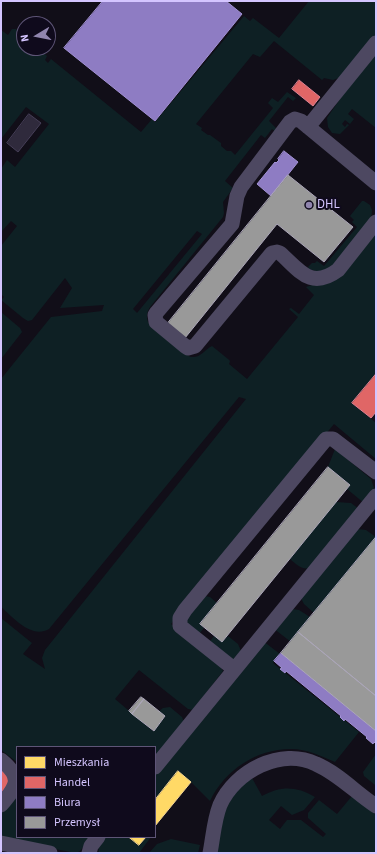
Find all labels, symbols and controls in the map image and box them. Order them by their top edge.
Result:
north arrow [16,16,56,56]
text: N [17,33,33,43]
place label: DHL [317,197,340,213]
marker: DHL [304,200,314,210]
legend [16,746,156,838]
text: Mieszkania [54,754,109,771]
text: Handel [54,774,90,791]
text: Biura [54,794,80,811]
text: Przemysł [54,814,100,831]

